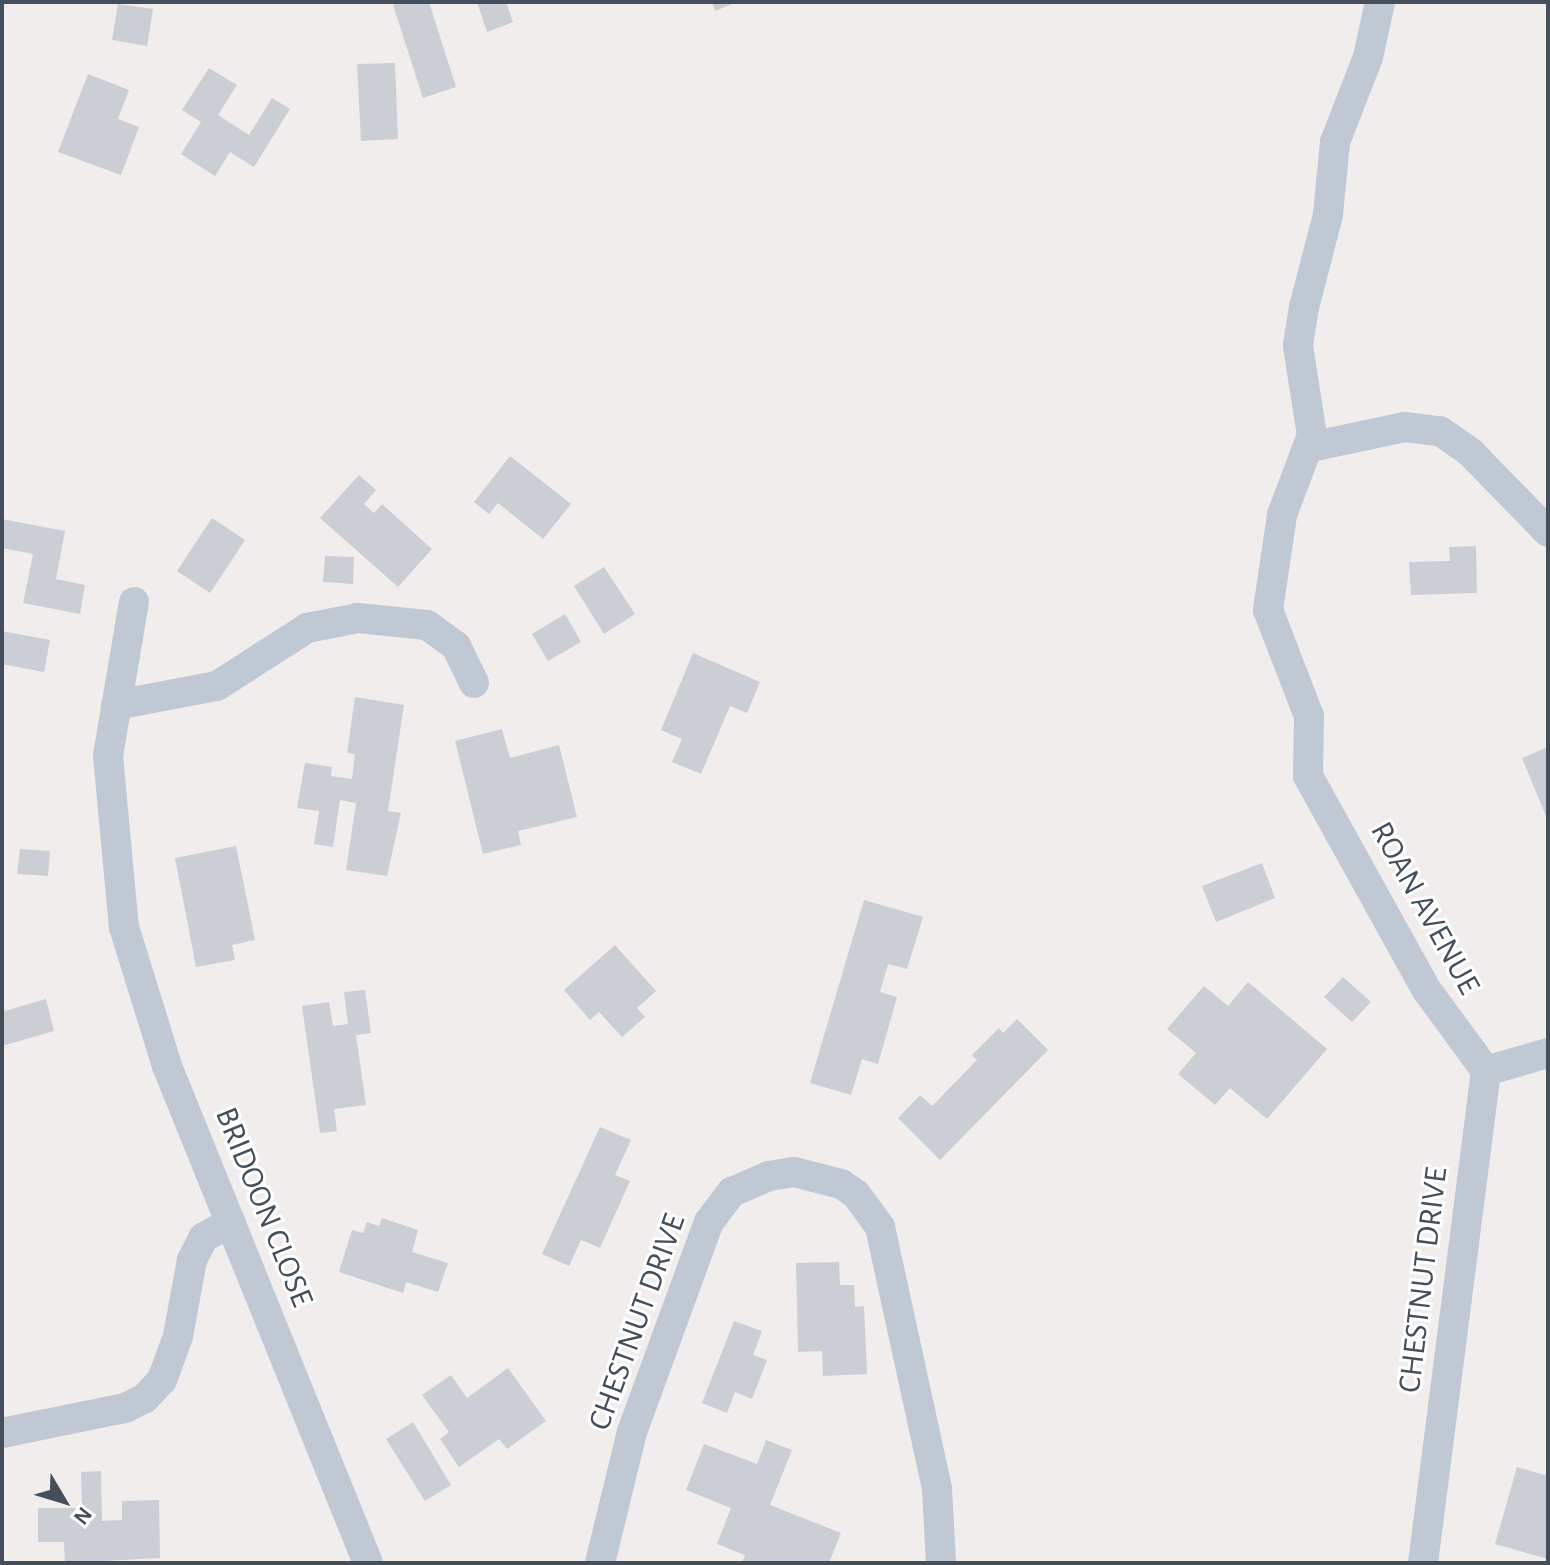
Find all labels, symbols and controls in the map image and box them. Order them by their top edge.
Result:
street label: ROAN AVENUE [1362,815,1488,1001]
street label: BRIDOON CLOSE [207,1102,321,1312]
street label: CHESTNUT DRIVE [1390,1165,1456,1395]
street label: CHESTNUT DRIVE [580,1209,694,1435]
north arrow [24,1461,104,1541]
text: N [70,1503,96,1529]

